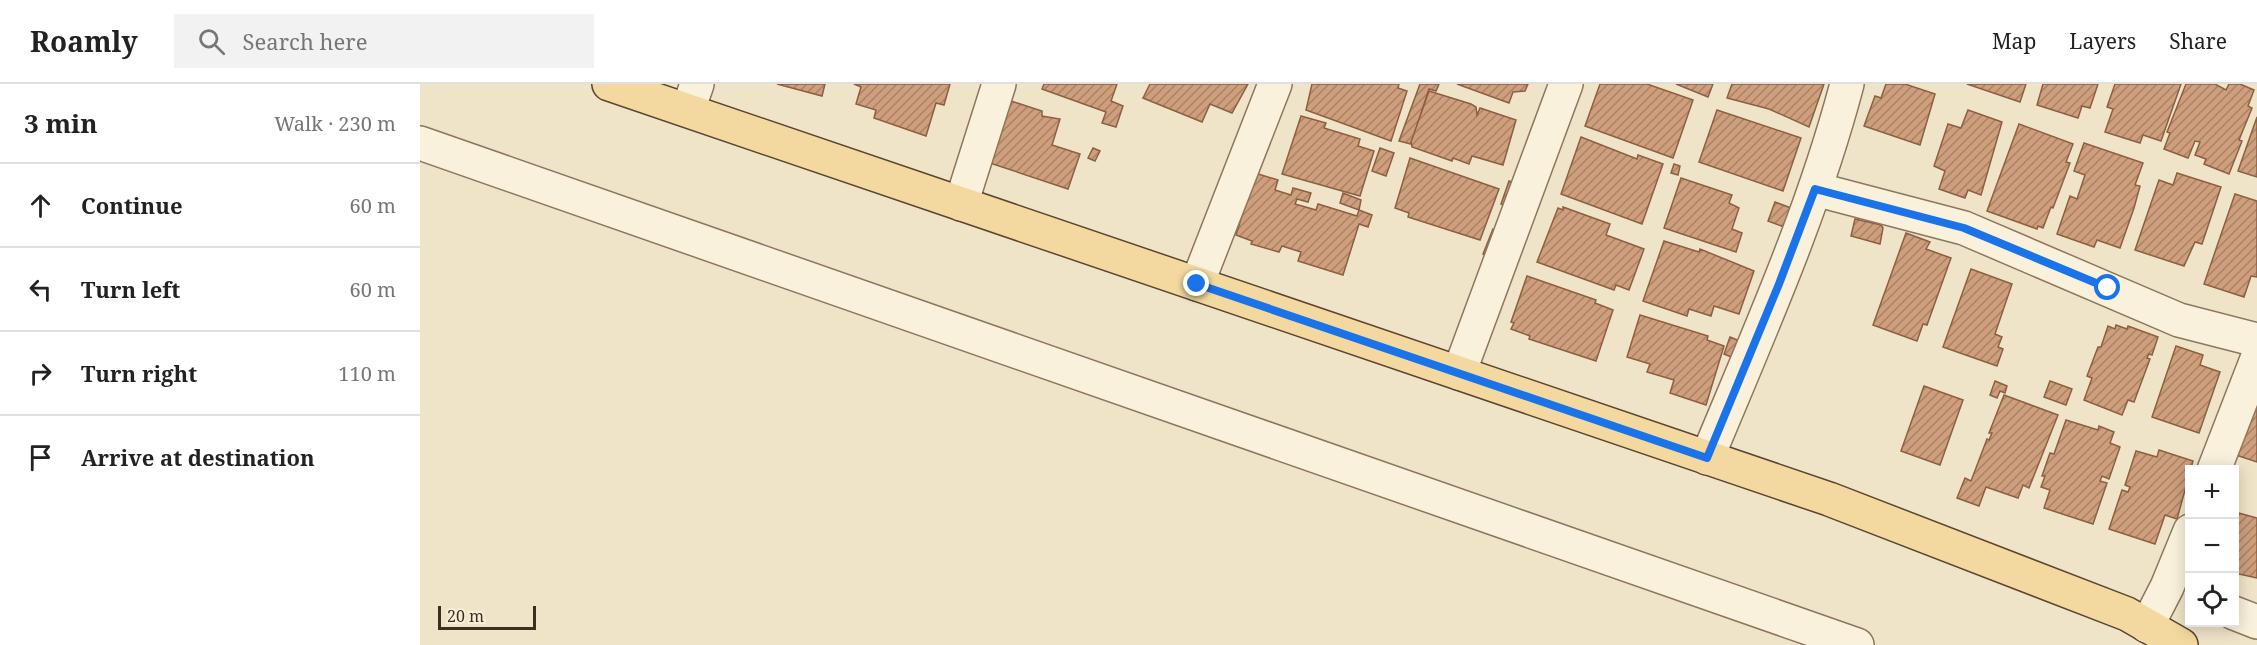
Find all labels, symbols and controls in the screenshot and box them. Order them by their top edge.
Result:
search box [174,14,594,68]
text: Roamly [30,22,138,60]
icon: search [195,25,228,58]
text: Search here [243,26,367,56]
text: Map [1992,27,2036,55]
text: Layers [2069,27,2136,55]
text: Share [2169,27,2227,55]
text: 3 min [24,105,98,141]
text: Walk · 230 m [274,110,396,137]
icon: ahead [24,189,57,222]
text: Continue [81,190,183,220]
text: 60 m [350,192,396,219]
route end [1183,270,1209,296]
icon: left [24,273,57,306]
text: Turn left [81,274,180,304]
route start [2094,274,2120,300]
text: 60 m [350,276,396,303]
icon: right [24,357,57,390]
text: Turn right [81,358,197,388]
text: 110 m [338,360,396,387]
icon: arrive [24,441,57,474]
text: Arrive at destination [81,442,315,472]
map controls [2185,465,2239,627]
button: + [2185,465,2239,519]
button: − [2185,519,2239,573]
button: locate [2185,573,2239,627]
scale bar [438,603,536,630]
text: 20 m [447,605,484,627]

